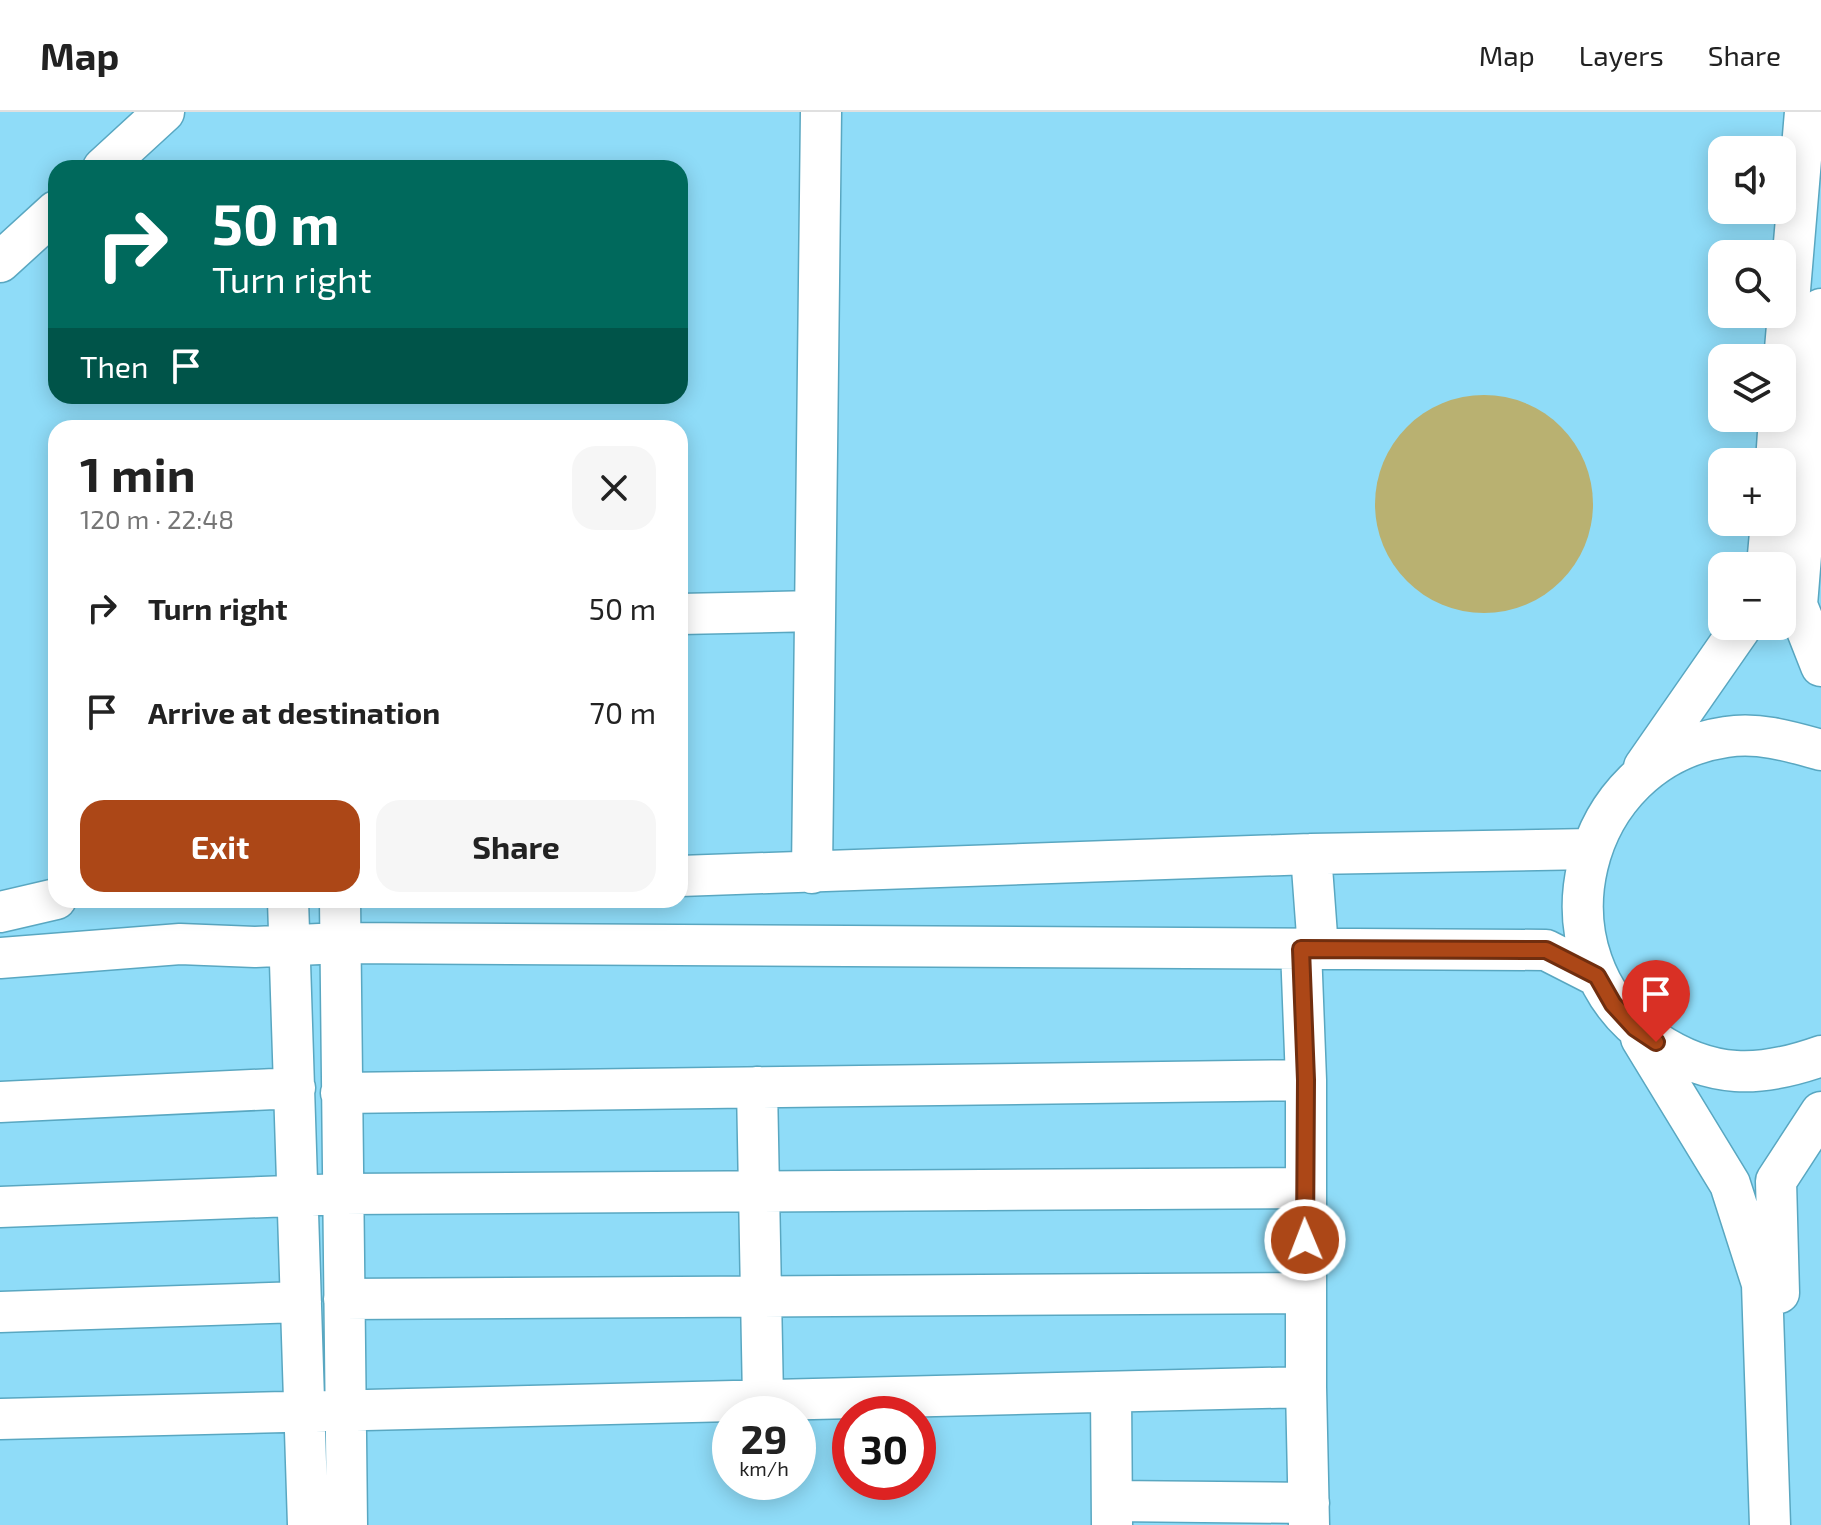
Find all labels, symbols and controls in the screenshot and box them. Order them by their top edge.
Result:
text: Map [40,32,119,78]
text: Map [1479,38,1535,72]
text: Layers [1579,38,1664,72]
text: Share [1708,38,1781,72]
map controls [1708,136,1796,640]
button: sound [1708,136,1796,224]
text: 50 m [212,189,340,256]
icon: right [80,192,184,296]
button: search [1708,240,1796,328]
text: Turn right [212,257,372,300]
icon: arrive [164,344,208,388]
button: layers [1708,344,1796,432]
text: Then [80,348,148,384]
text: 1 min [80,444,196,502]
button: close [572,446,656,530]
button: + [1708,448,1796,536]
text: 120 m · 22:48 [80,503,234,534]
button: − [1708,552,1796,640]
icon: right [80,586,124,630]
text: Turn right [148,590,288,626]
text: 50 m [589,590,656,626]
icon: arrive [80,690,124,734]
text: Arrive at destination [148,694,440,730]
text: 70 m [590,694,656,730]
button: Exit [80,800,360,892]
button: Share [376,800,656,892]
pin [1622,960,1690,1042]
icon: arrive [1634,972,1678,1016]
position arrow [1263,1198,1347,1282]
speed limit sign: 30 [832,1396,936,1500]
text: 29 [741,1414,787,1462]
text: km/h [739,1456,789,1480]

